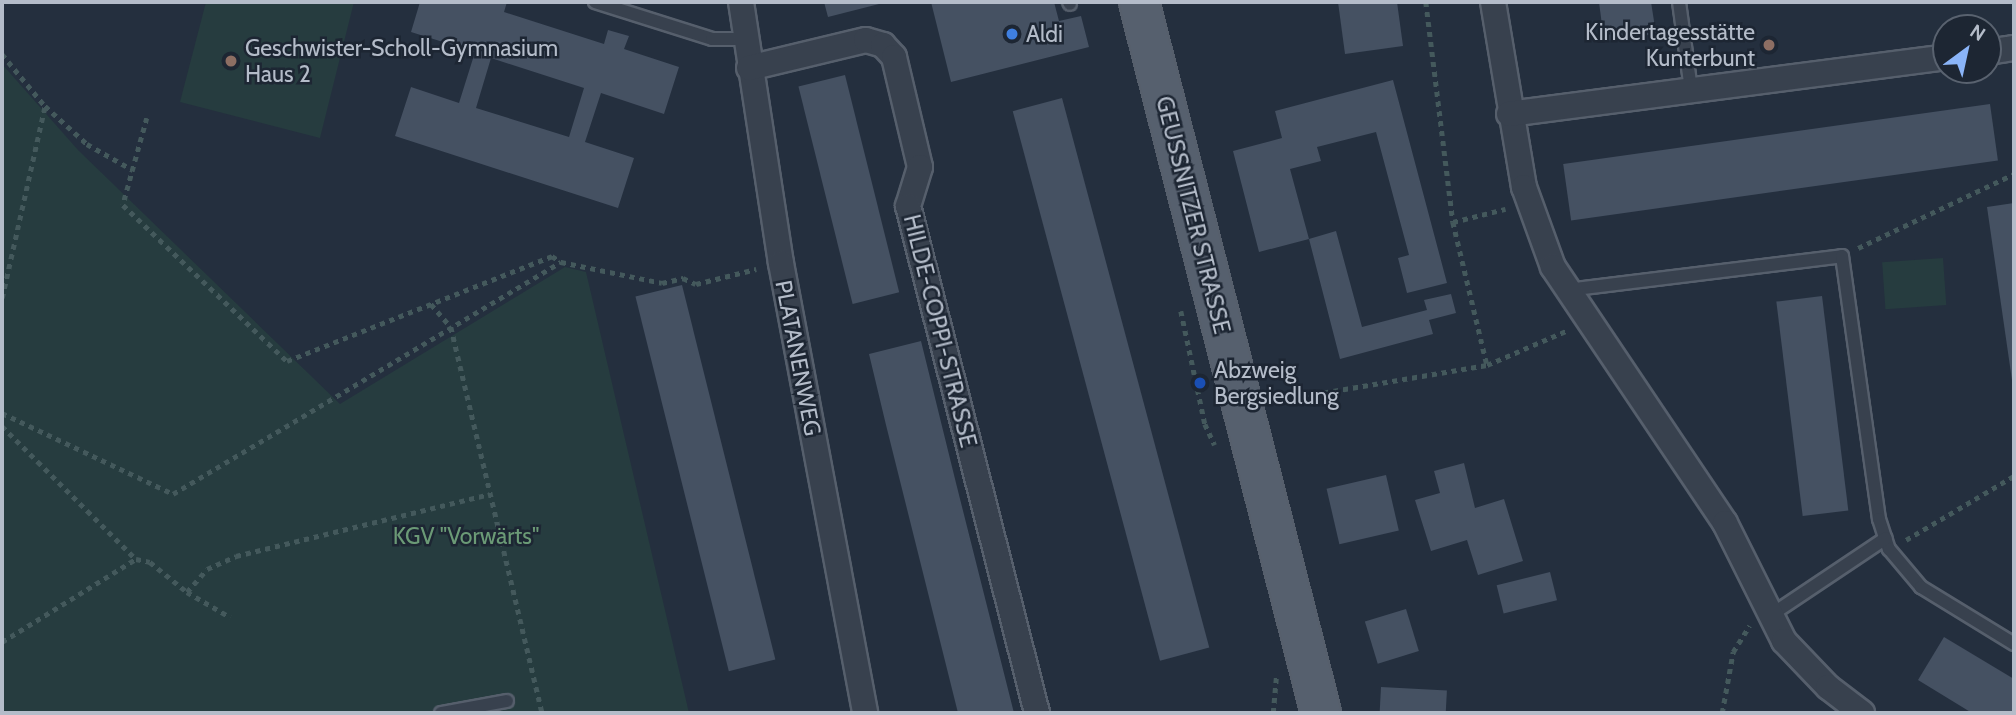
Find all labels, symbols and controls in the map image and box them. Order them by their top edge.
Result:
north arrow [1932,14,2002,84]
place label: Kindertagesstätte Kunterbunt [1585,18,1755,72]
text: N [1966,19,1990,46]
place label: Aldi [1026,20,1063,48]
marker: Aldi [1004,26,1020,42]
place label: Geschwister-Scholl-Gymnasium Haus 2 [245,34,558,88]
marker: Kindertagesstätte Kunterbunt [1761,37,1777,53]
marker: Geschwister-Scholl-Gymnasium Haus 2 [223,53,239,69]
street label: GEUSSNITZER STRASSE [1150,93,1236,337]
street label: HILDE-COPPI-STRASSE [898,212,982,450]
street label: PLATANENWEG [769,278,827,438]
place label: Abzweig Bergsiedlung [1214,356,1339,410]
marker: Abzweig Bergsiedlung [1192,375,1208,391]
park label: KGV "Vorwärts" [393,522,539,550]

